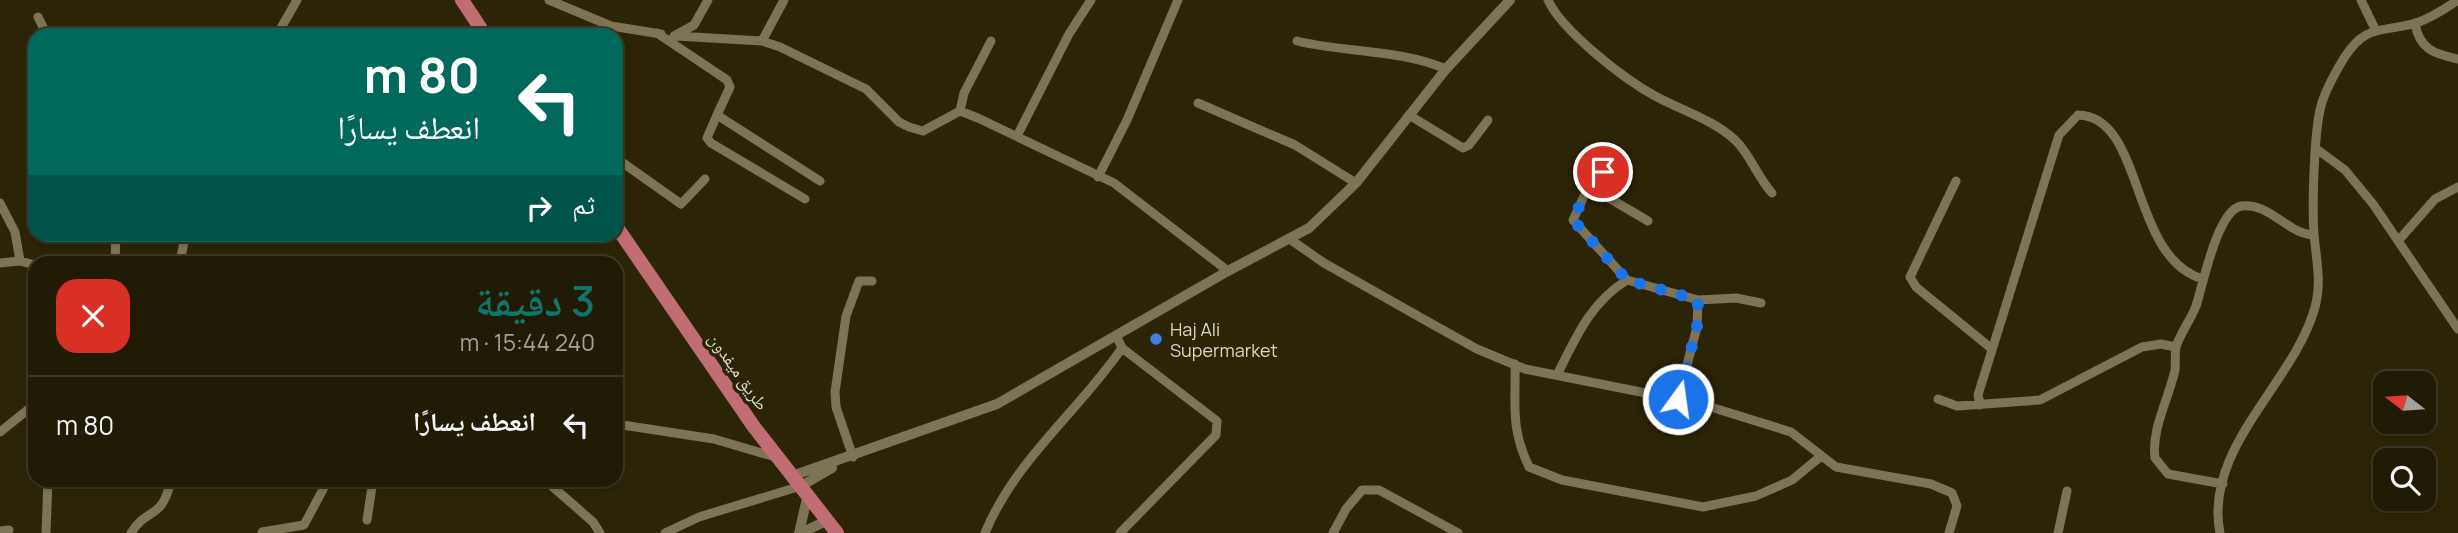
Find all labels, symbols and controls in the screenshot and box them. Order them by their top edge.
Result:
text: 80 m [364,41,480,108]
icon: left [504,56,595,147]
text: انعطف يسارًا [337,105,480,149]
pin [1573,142,1633,202]
icon: arrive [1584,153,1622,191]
text: ثم [572,186,595,222]
icon: right [520,189,558,227]
text: 3 دقيقة [475,271,595,329]
button: close [56,279,130,353]
place label: Haj Ali Supermarket [1170,317,1278,362]
text: 240 m · 15:44 [460,326,595,358]
street label: طريق ميفدون [703,327,775,415]
marker: Haj Ali Supermarket [1148,331,1164,347]
position arrow [1641,362,1715,436]
north arrow [2373,371,2436,434]
map controls [2373,371,2436,511]
text: انعطف يسارًا [413,403,536,439]
icon: left [557,406,595,444]
text: 80 m [56,407,114,443]
button: search [2373,448,2436,511]

